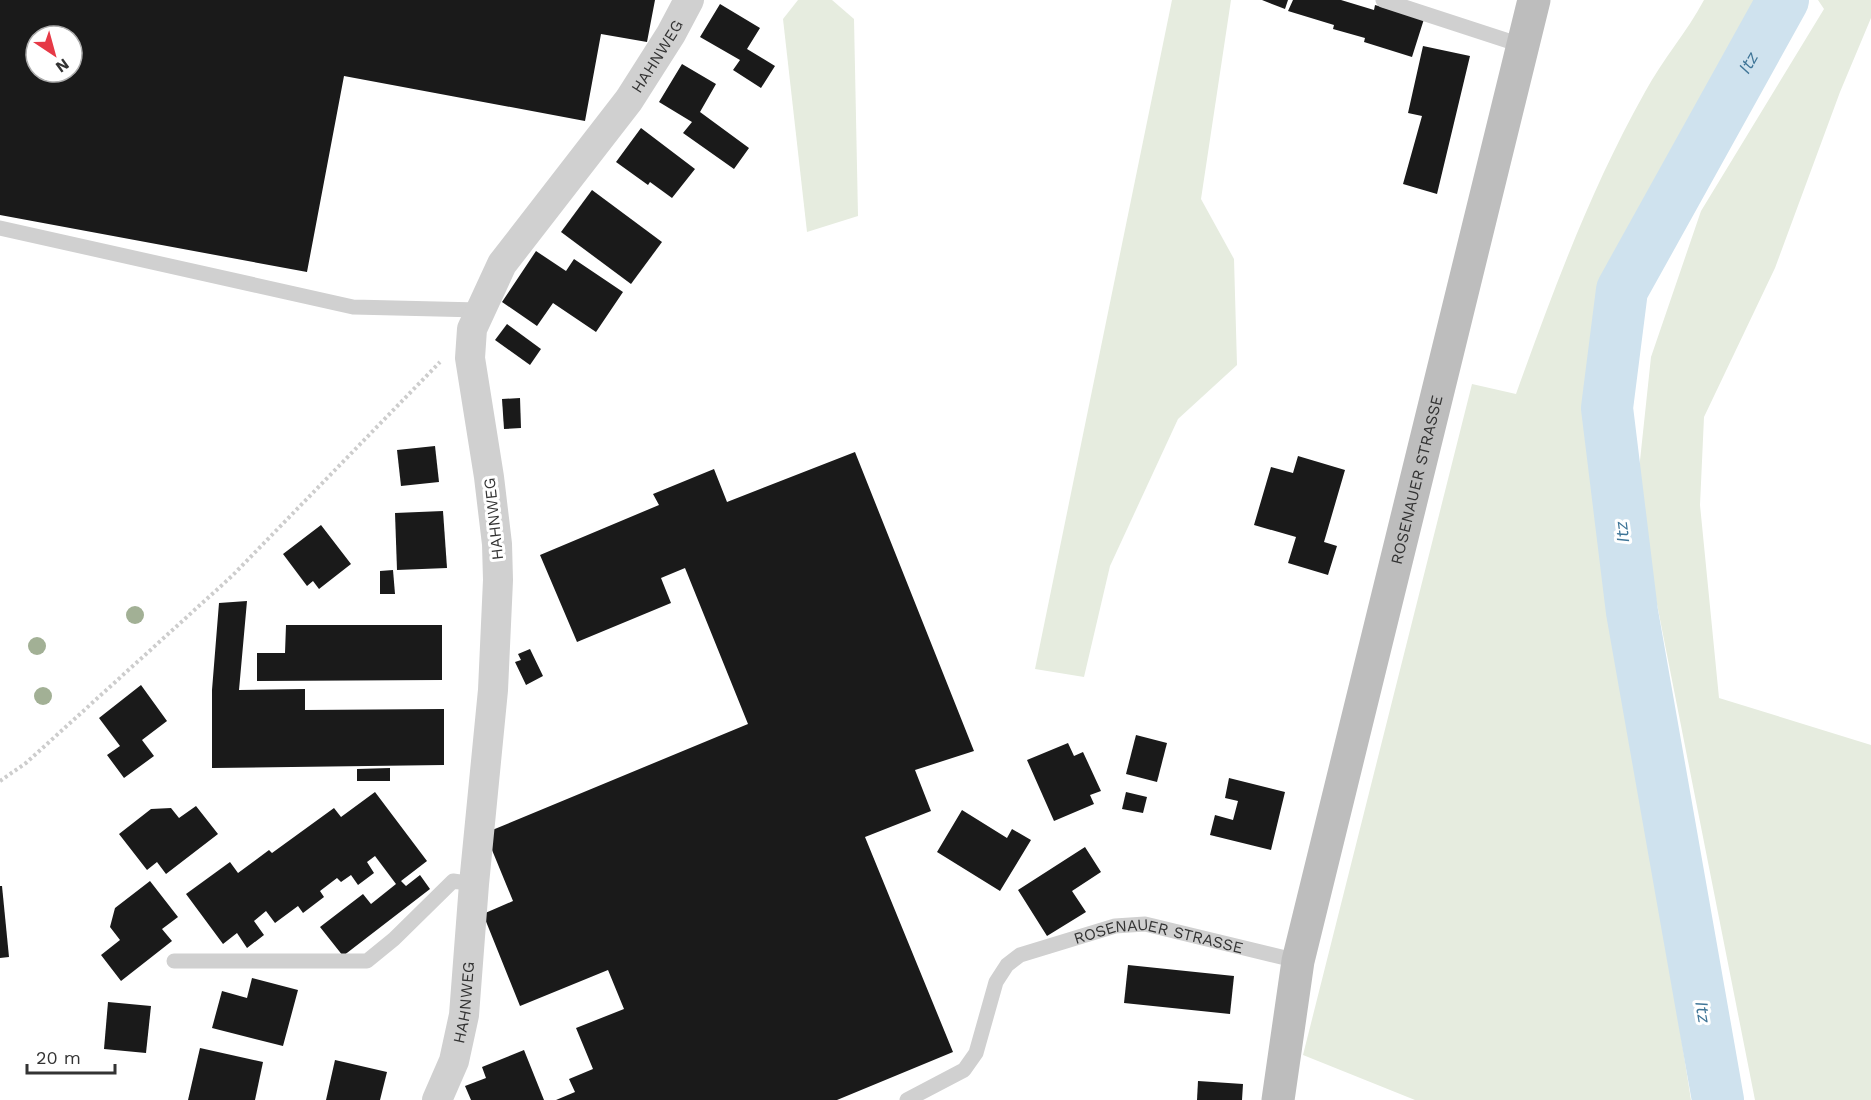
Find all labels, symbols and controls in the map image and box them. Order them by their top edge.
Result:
street label: HAHNWEG [627,17,687,97]
north arrow [24,24,84,84]
water label: Itz [1733,47,1763,77]
text: N [52,55,73,77]
street label: ROSENAUER STRASSE [1387,393,1447,567]
street label: HAHNWEG [480,477,507,561]
water label: Itz [1610,519,1633,544]
street label: ROSENAUER STRASSE [1071,915,1245,957]
street label: HAHNWEG [449,961,478,1045]
water label: Itz [1691,999,1716,1025]
scale bar [27,1037,116,1075]
text: 20 m [36,1047,81,1068]

